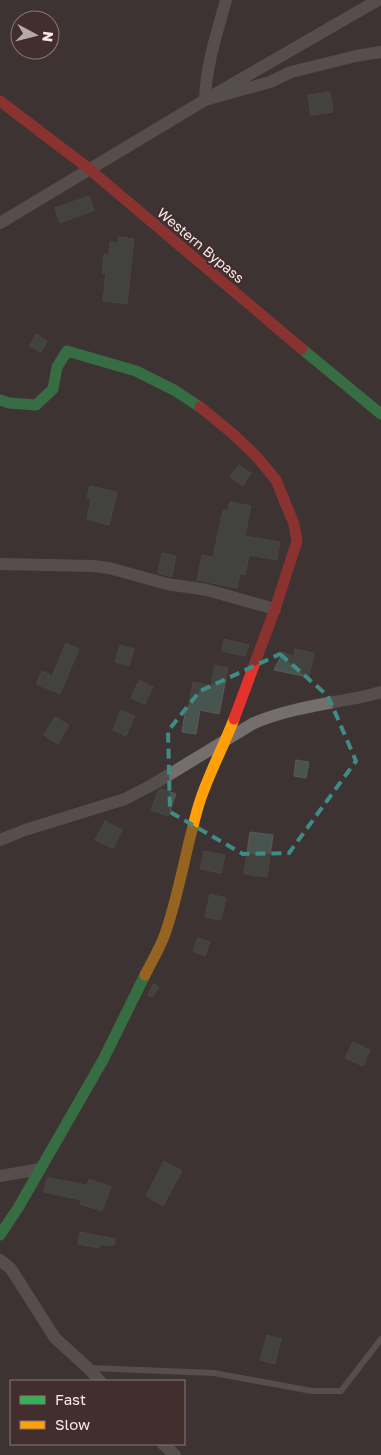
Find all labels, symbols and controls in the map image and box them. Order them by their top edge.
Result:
north arrow [10,10,60,60]
text: N [39,30,57,43]
street label: Western Bypass [154,204,248,286]
legend [10,1380,185,1445]
text: Fast [55,1390,86,1408]
text: Slow [55,1415,90,1433]

